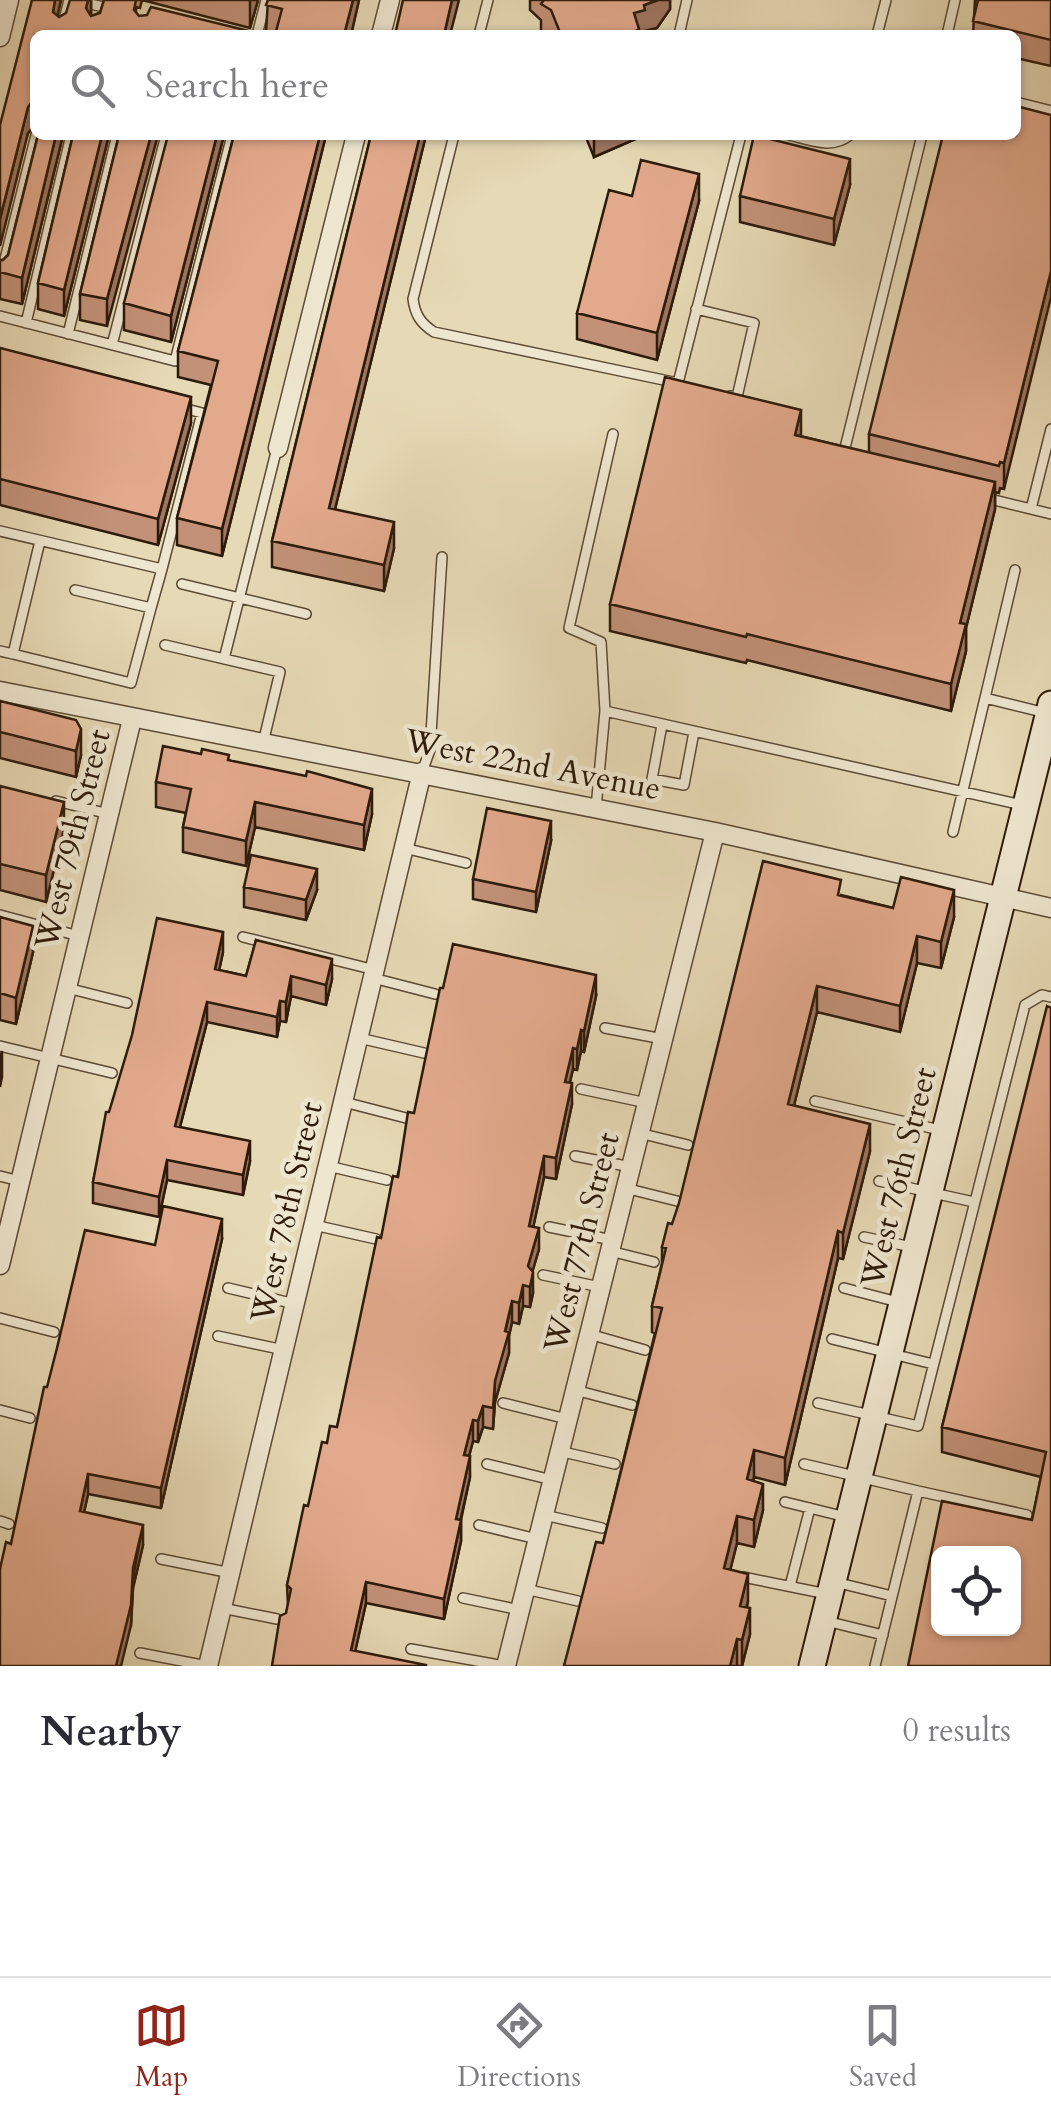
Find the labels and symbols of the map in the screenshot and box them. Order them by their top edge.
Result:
street label: West 22nd Avenue [400,718,664,811]
street label: West 79th Street [24,725,122,955]
street label: West 76th Street [850,1063,948,1293]
street label: West 78th Street [240,1098,334,1328]
street label: West 77th Street [533,1128,631,1358]

